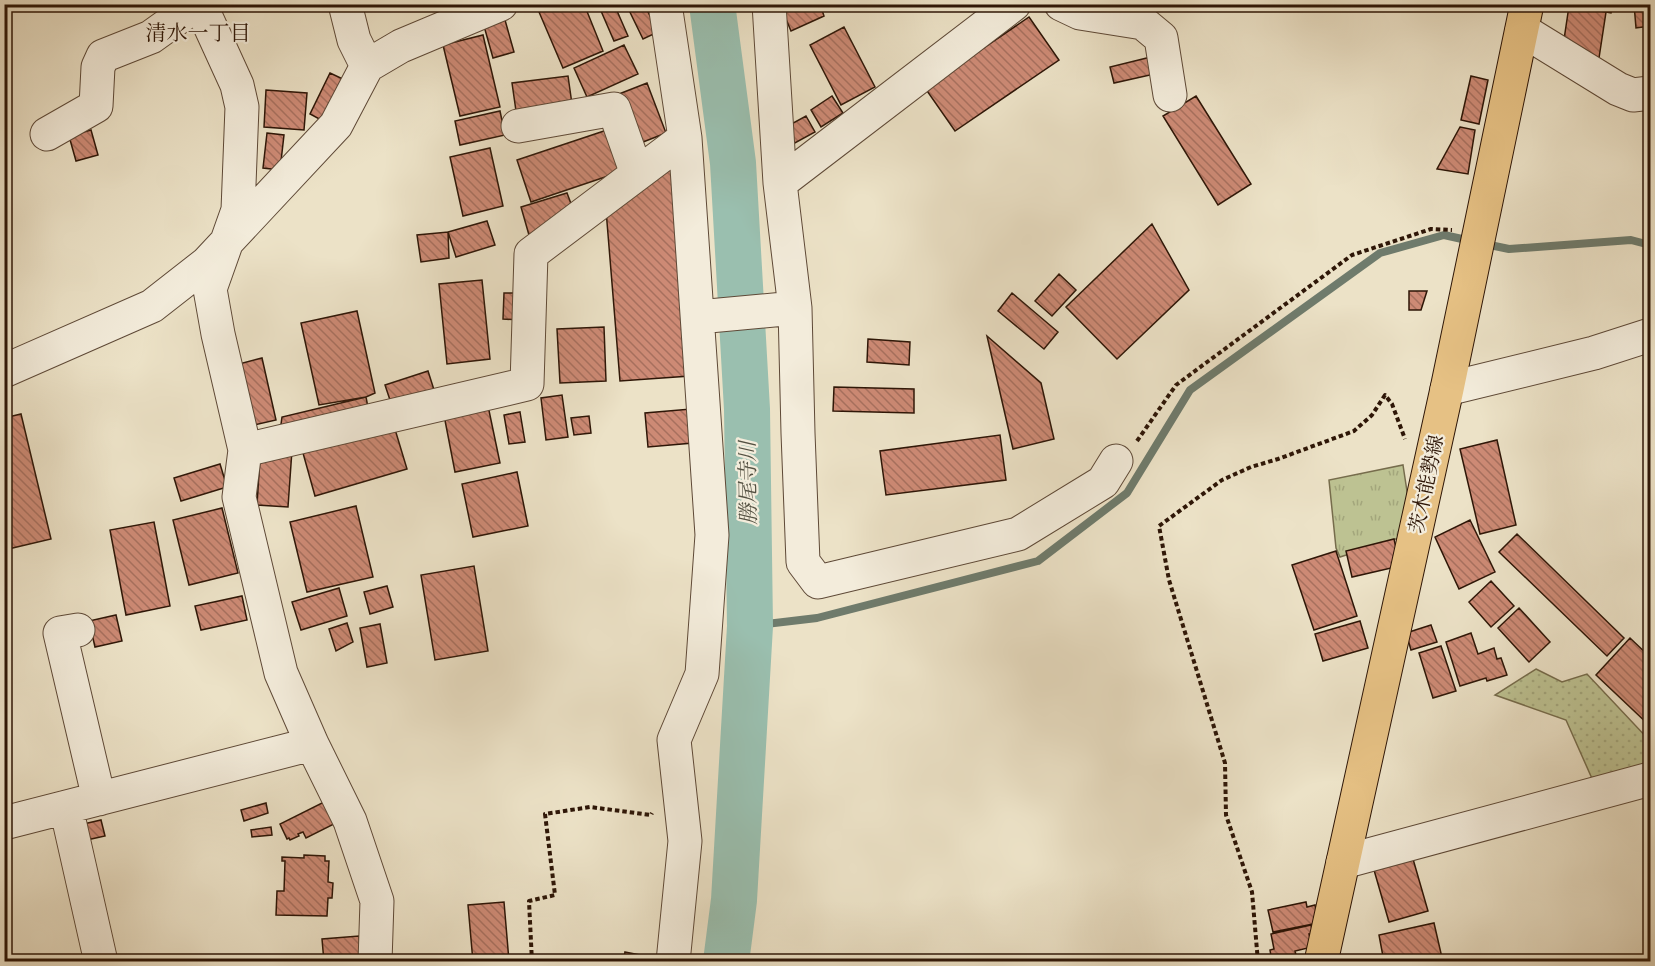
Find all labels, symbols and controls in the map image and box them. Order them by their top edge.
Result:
district label: 清水一丁目 [146,21,251,47]
street label: 茨木能勢線 [1405,433,1450,536]
water label: 勝尾寺川 [735,439,763,525]

